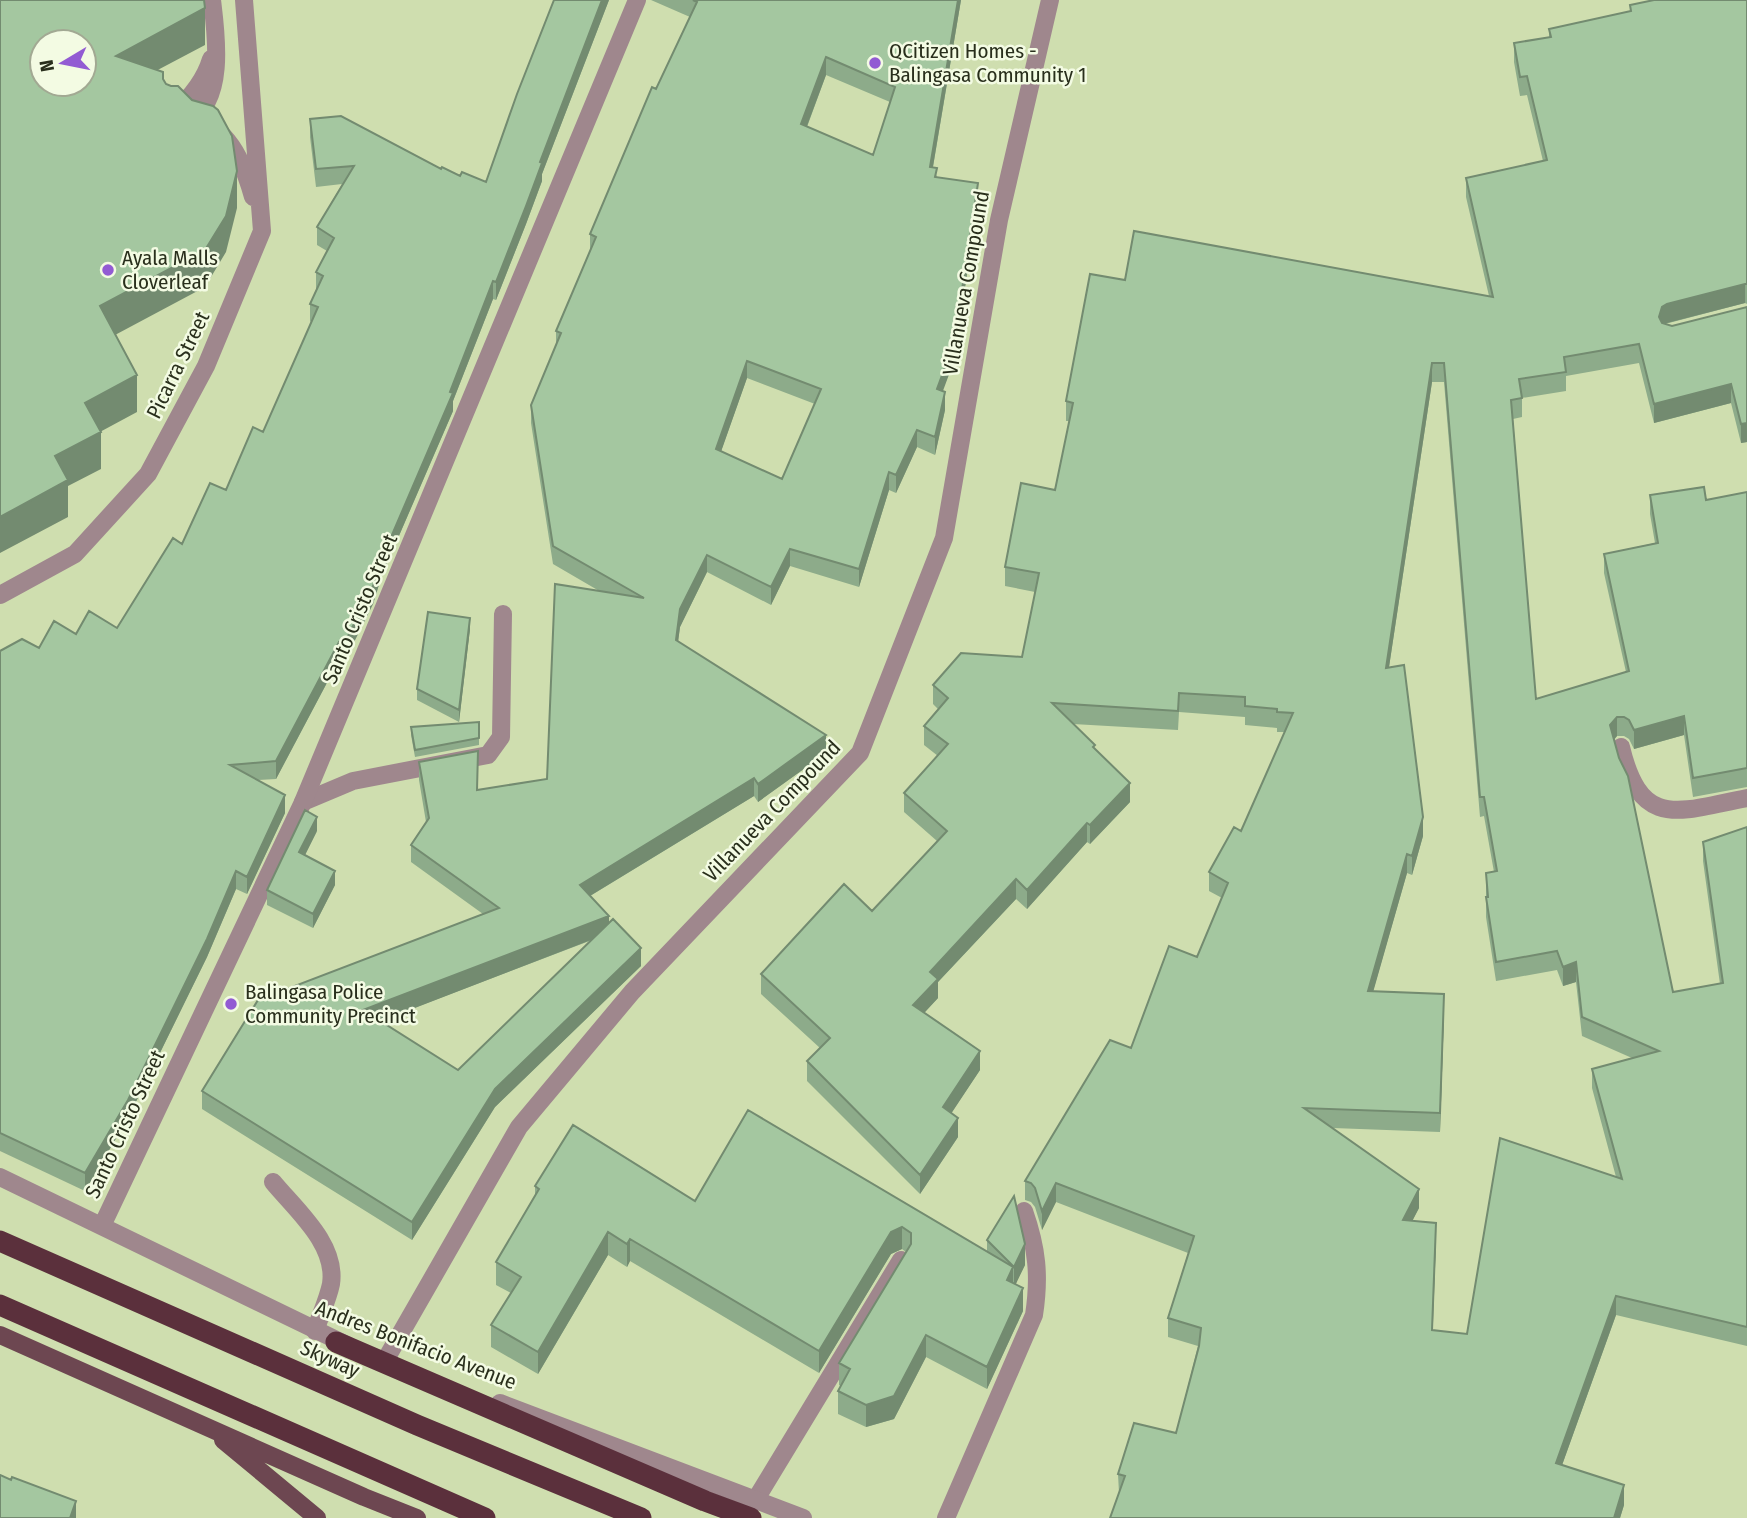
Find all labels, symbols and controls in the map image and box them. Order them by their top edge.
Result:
north arrow [28,28,98,98]
place label: QCitizen Homes - Balingasa Community 1 [889,38,1086,88]
marker: QCitizen Homes - Balingasa Community 1 [867,55,883,71]
text: N [34,58,59,73]
street label: Villanueva Compound [937,189,995,377]
place label: Ayala Malls Cloverleaf [122,245,218,295]
marker: Ayala Malls Cloverleaf [100,262,116,278]
street label: Picarra Street [141,307,215,423]
street label: Santo Cristo Street [317,530,403,688]
street label: Villanueva Compound [698,735,846,887]
place label: Balingasa Police Community Precinct [245,979,416,1029]
marker: Balingasa Police Community Precinct [223,996,239,1012]
street label: Santo Cristo Street [79,1046,171,1202]
street label: Andres Bonifacio Avenue [312,1295,520,1395]
street label: Skyway [296,1334,364,1384]

